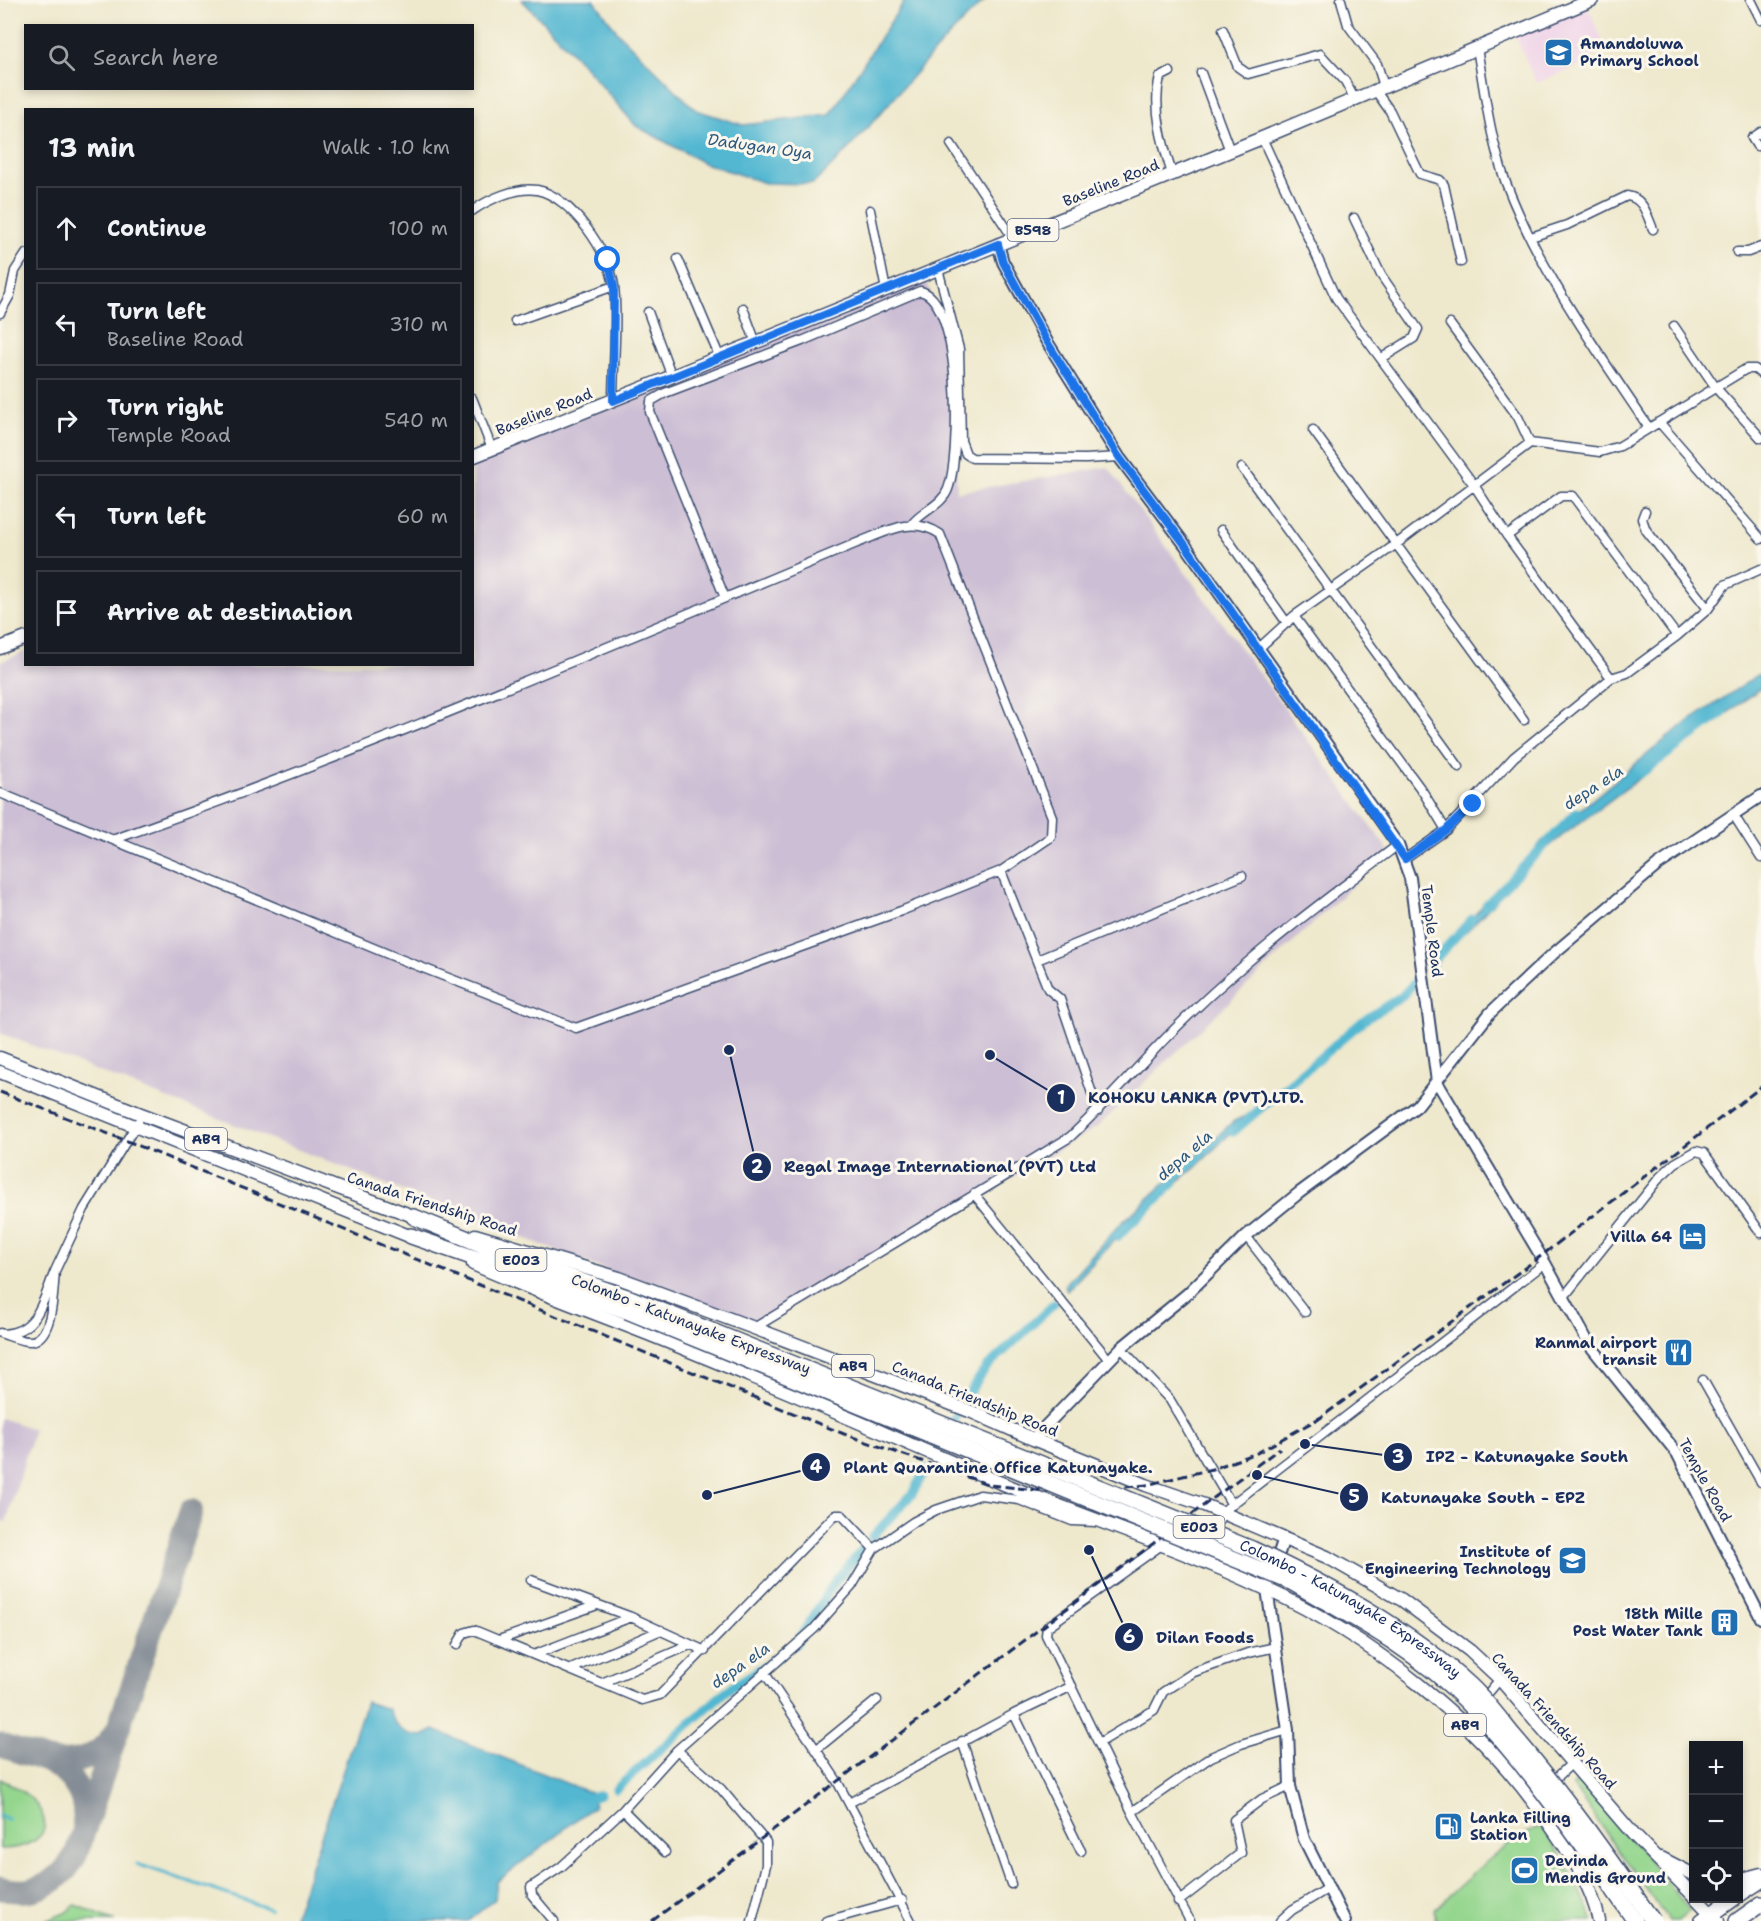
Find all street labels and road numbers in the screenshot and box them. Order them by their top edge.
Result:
street label: Baseline Road [1060,154,1163,211]
road number: B598 [1008,219,1058,241]
street label: Baseline Road [493,383,596,440]
street label: Temple Road [1416,884,1448,979]
road number: AB9 [185,1128,227,1150]
street label: Canada Friendship Road [344,1167,520,1241]
road number: E003 [496,1249,546,1271]
street label: Colombo - Katunayake Expressway [568,1269,814,1379]
road number: AB9 [832,1355,874,1377]
street label: Canada Friendship Road [889,1356,1062,1442]
street label: Temple Road [1674,1435,1736,1526]
road number: E003 [1174,1516,1224,1538]
street label: Colombo - Katunayake Expressway [1237,1535,1465,1683]
street label: Canada Friendship Road [1487,1648,1621,1794]
road number: AB9 [1444,1714,1486,1736]

